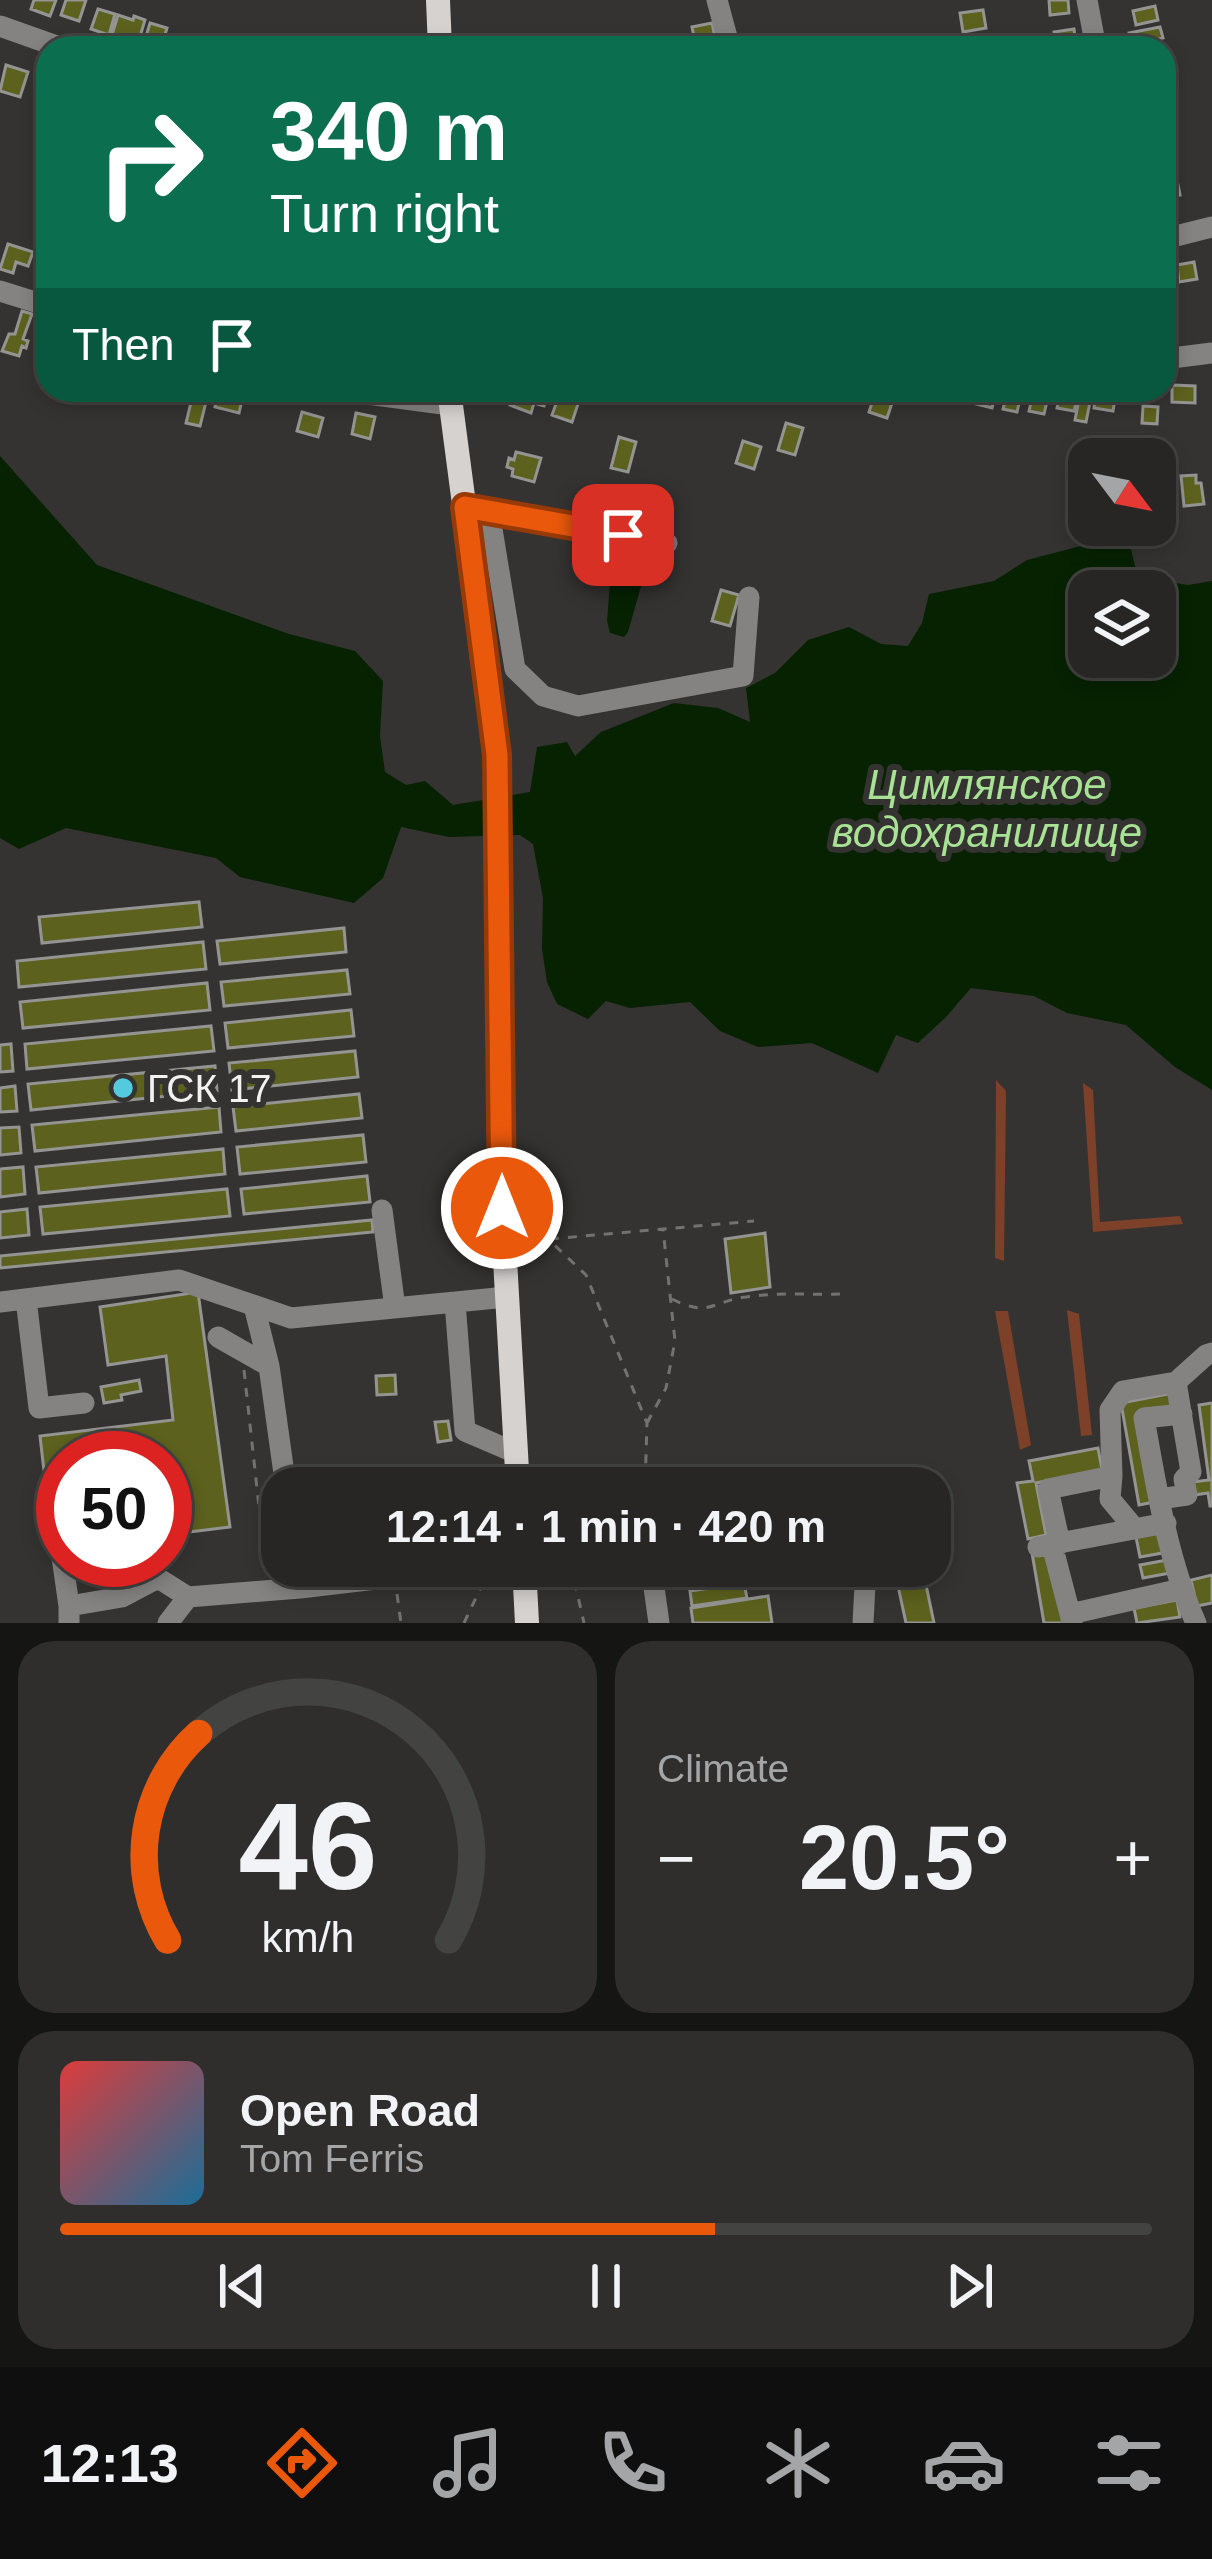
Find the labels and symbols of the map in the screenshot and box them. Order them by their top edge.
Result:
north arrow [1068,438,1176,546]
pin [572,484,674,586]
water label: Цимлянское водохранилище [832,761,1142,856]
place label: ГСК 17 [147,1067,271,1110]
marker: ГСК 17 [110,1075,136,1101]
position arrow [439,1145,565,1271]
speed limit sign: 50 [36,1431,192,1587]

